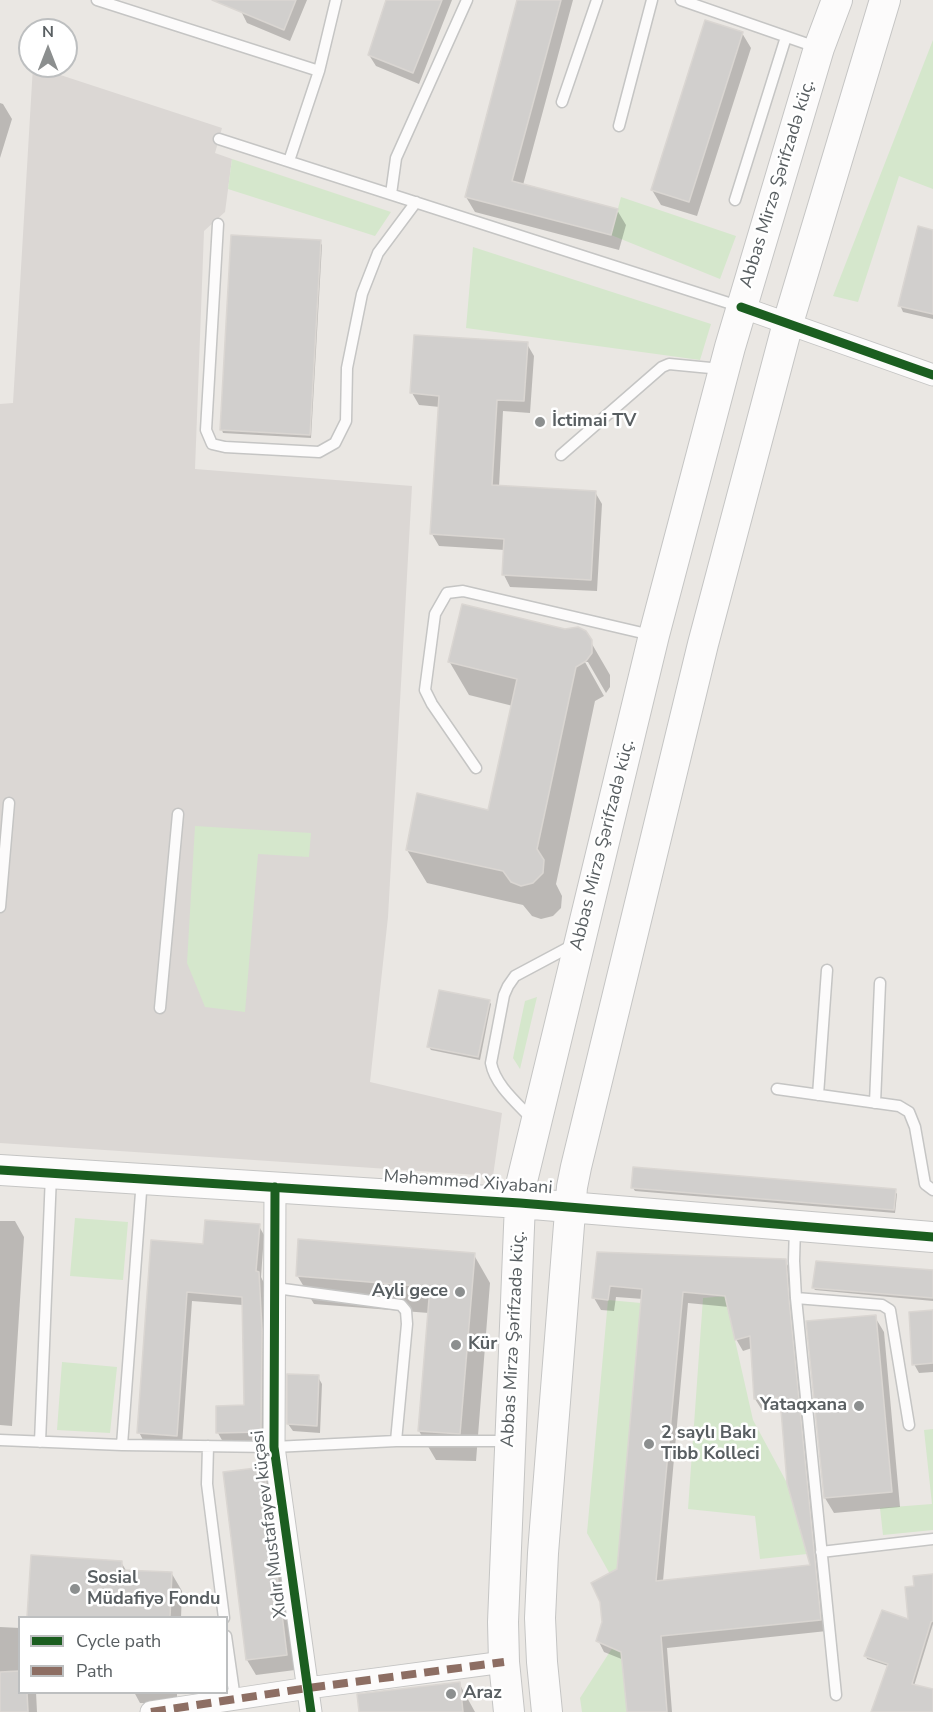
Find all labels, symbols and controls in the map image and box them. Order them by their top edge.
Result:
north arrow [18,18,78,78]
text: N [42,21,54,43]
street label: Abbas Mirzə Şərifzadə küç. [736,77,820,291]
place label: İctimai TV [552,411,636,433]
marker: İctimai TV [533,415,547,429]
street label: Abbas Mirzə Şərifzadə küç. [566,737,640,953]
street label: Məhəmməd Xiyabani [383,1166,553,1200]
street label: Abbas Mirzə Şərifzadə küç. [498,1230,530,1448]
place label: Ayli gece [372,1281,448,1303]
marker: Ayli gece [453,1285,467,1299]
place label: Kür [468,1334,497,1356]
marker: Kür [449,1338,463,1352]
place label: Yataqxana [760,1395,847,1417]
marker: Yataqxana [852,1399,866,1413]
place label: 2 saylı Bakı Tibb Kolleci [661,1423,760,1466]
street label: Xıdır Mustafayev küçəsi [248,1429,292,1619]
marker: 2 saylı Bakı Tibb Kolleci [642,1437,656,1451]
place label: Sosial Müdafiyə Fondu [87,1568,221,1610]
marker: Sosial Müdafiyə Fondu [68,1582,82,1596]
legend [18,1616,228,1694]
text: Cycle path [76,1629,161,1653]
text: Path [76,1659,113,1683]
place label: Araz [463,1683,502,1705]
marker: Araz [444,1687,458,1701]

